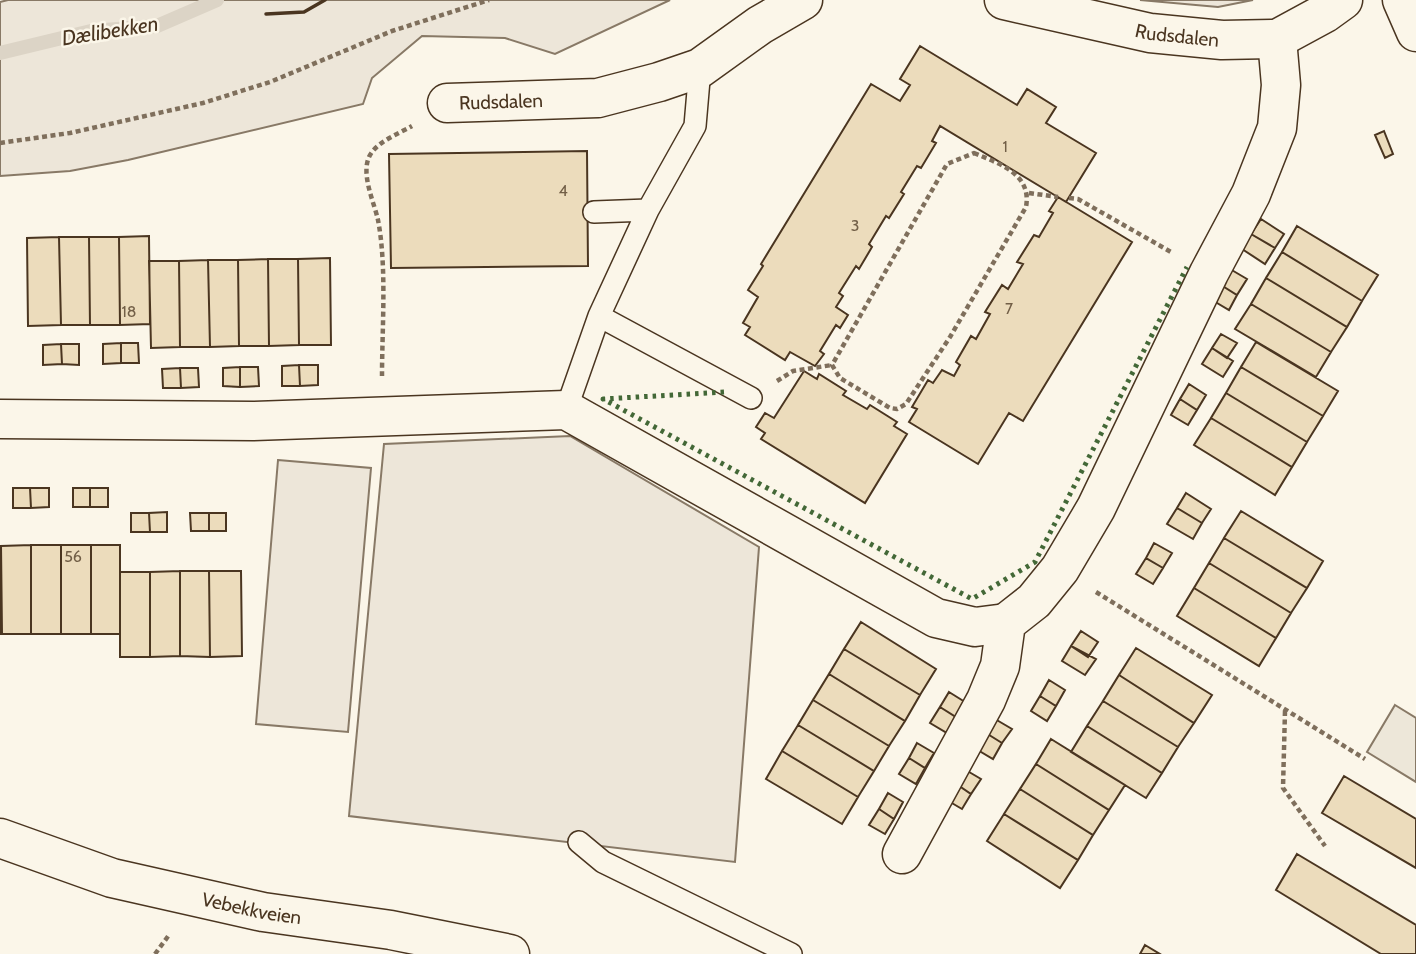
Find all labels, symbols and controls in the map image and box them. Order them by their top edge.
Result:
water label: Dælibekken [60,11,160,50]
street label: Rudsdalen [1133,19,1220,52]
street label: Rudsdalen [459,89,543,115]
house number: 1 [1002,137,1008,156]
house number: 4 [558,181,568,200]
house number: 3 [851,216,859,235]
house number: 7 [1005,299,1013,318]
house number: 18 [122,302,136,321]
house number: 56 [64,547,82,566]
street label: Vebekkveien [200,888,303,929]

